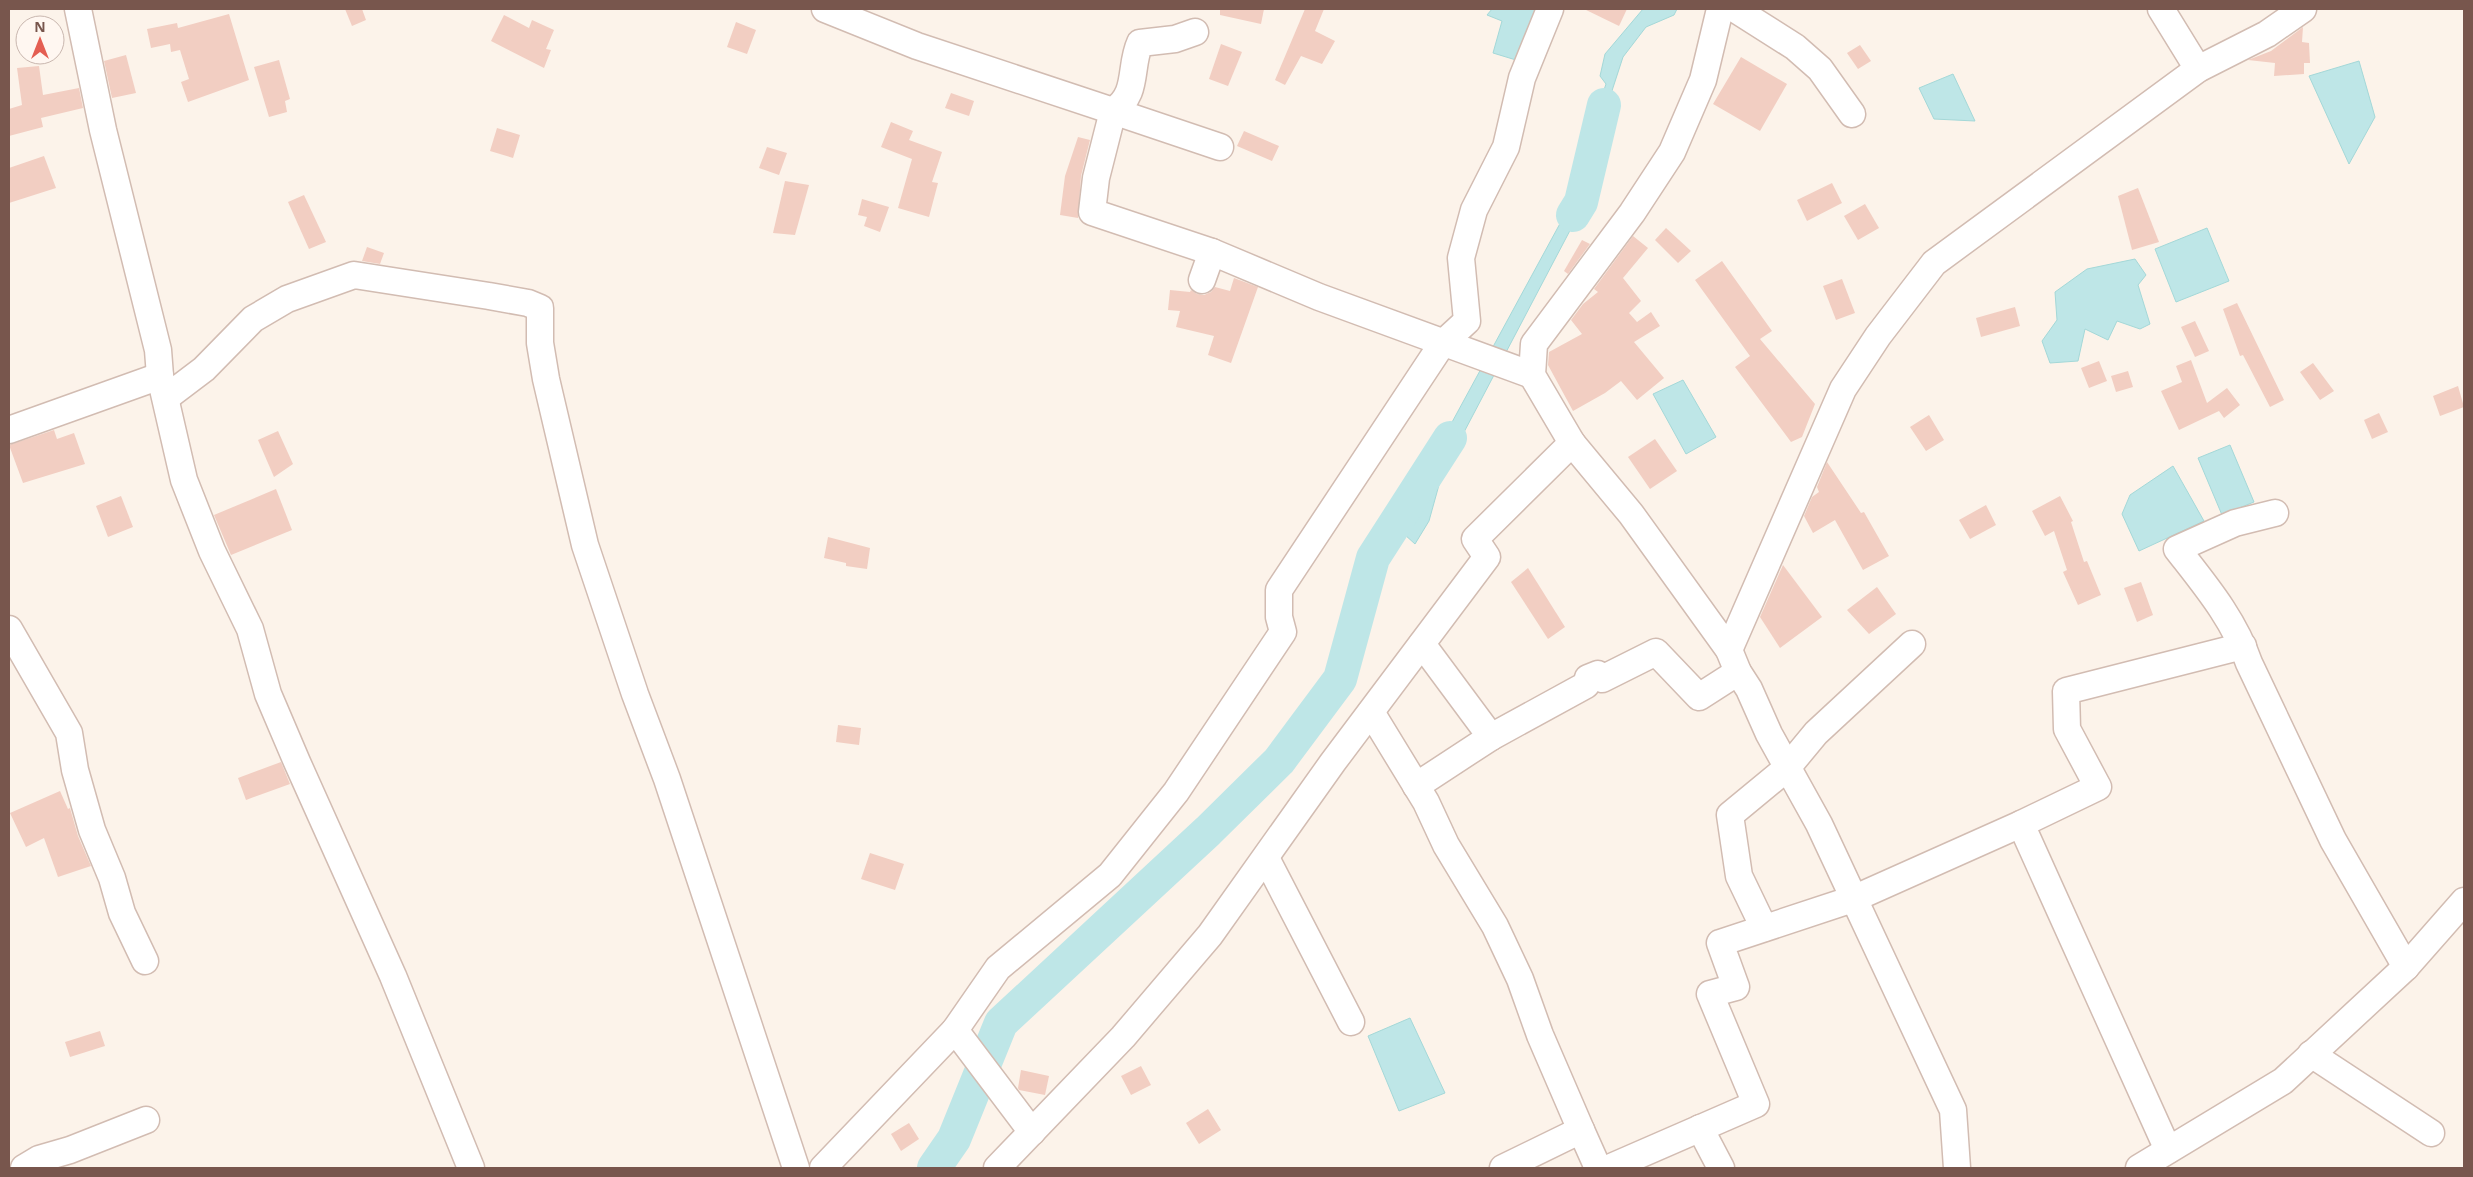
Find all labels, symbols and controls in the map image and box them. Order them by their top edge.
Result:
north arrow [15,15,65,65]
text: N [34,17,46,36]

